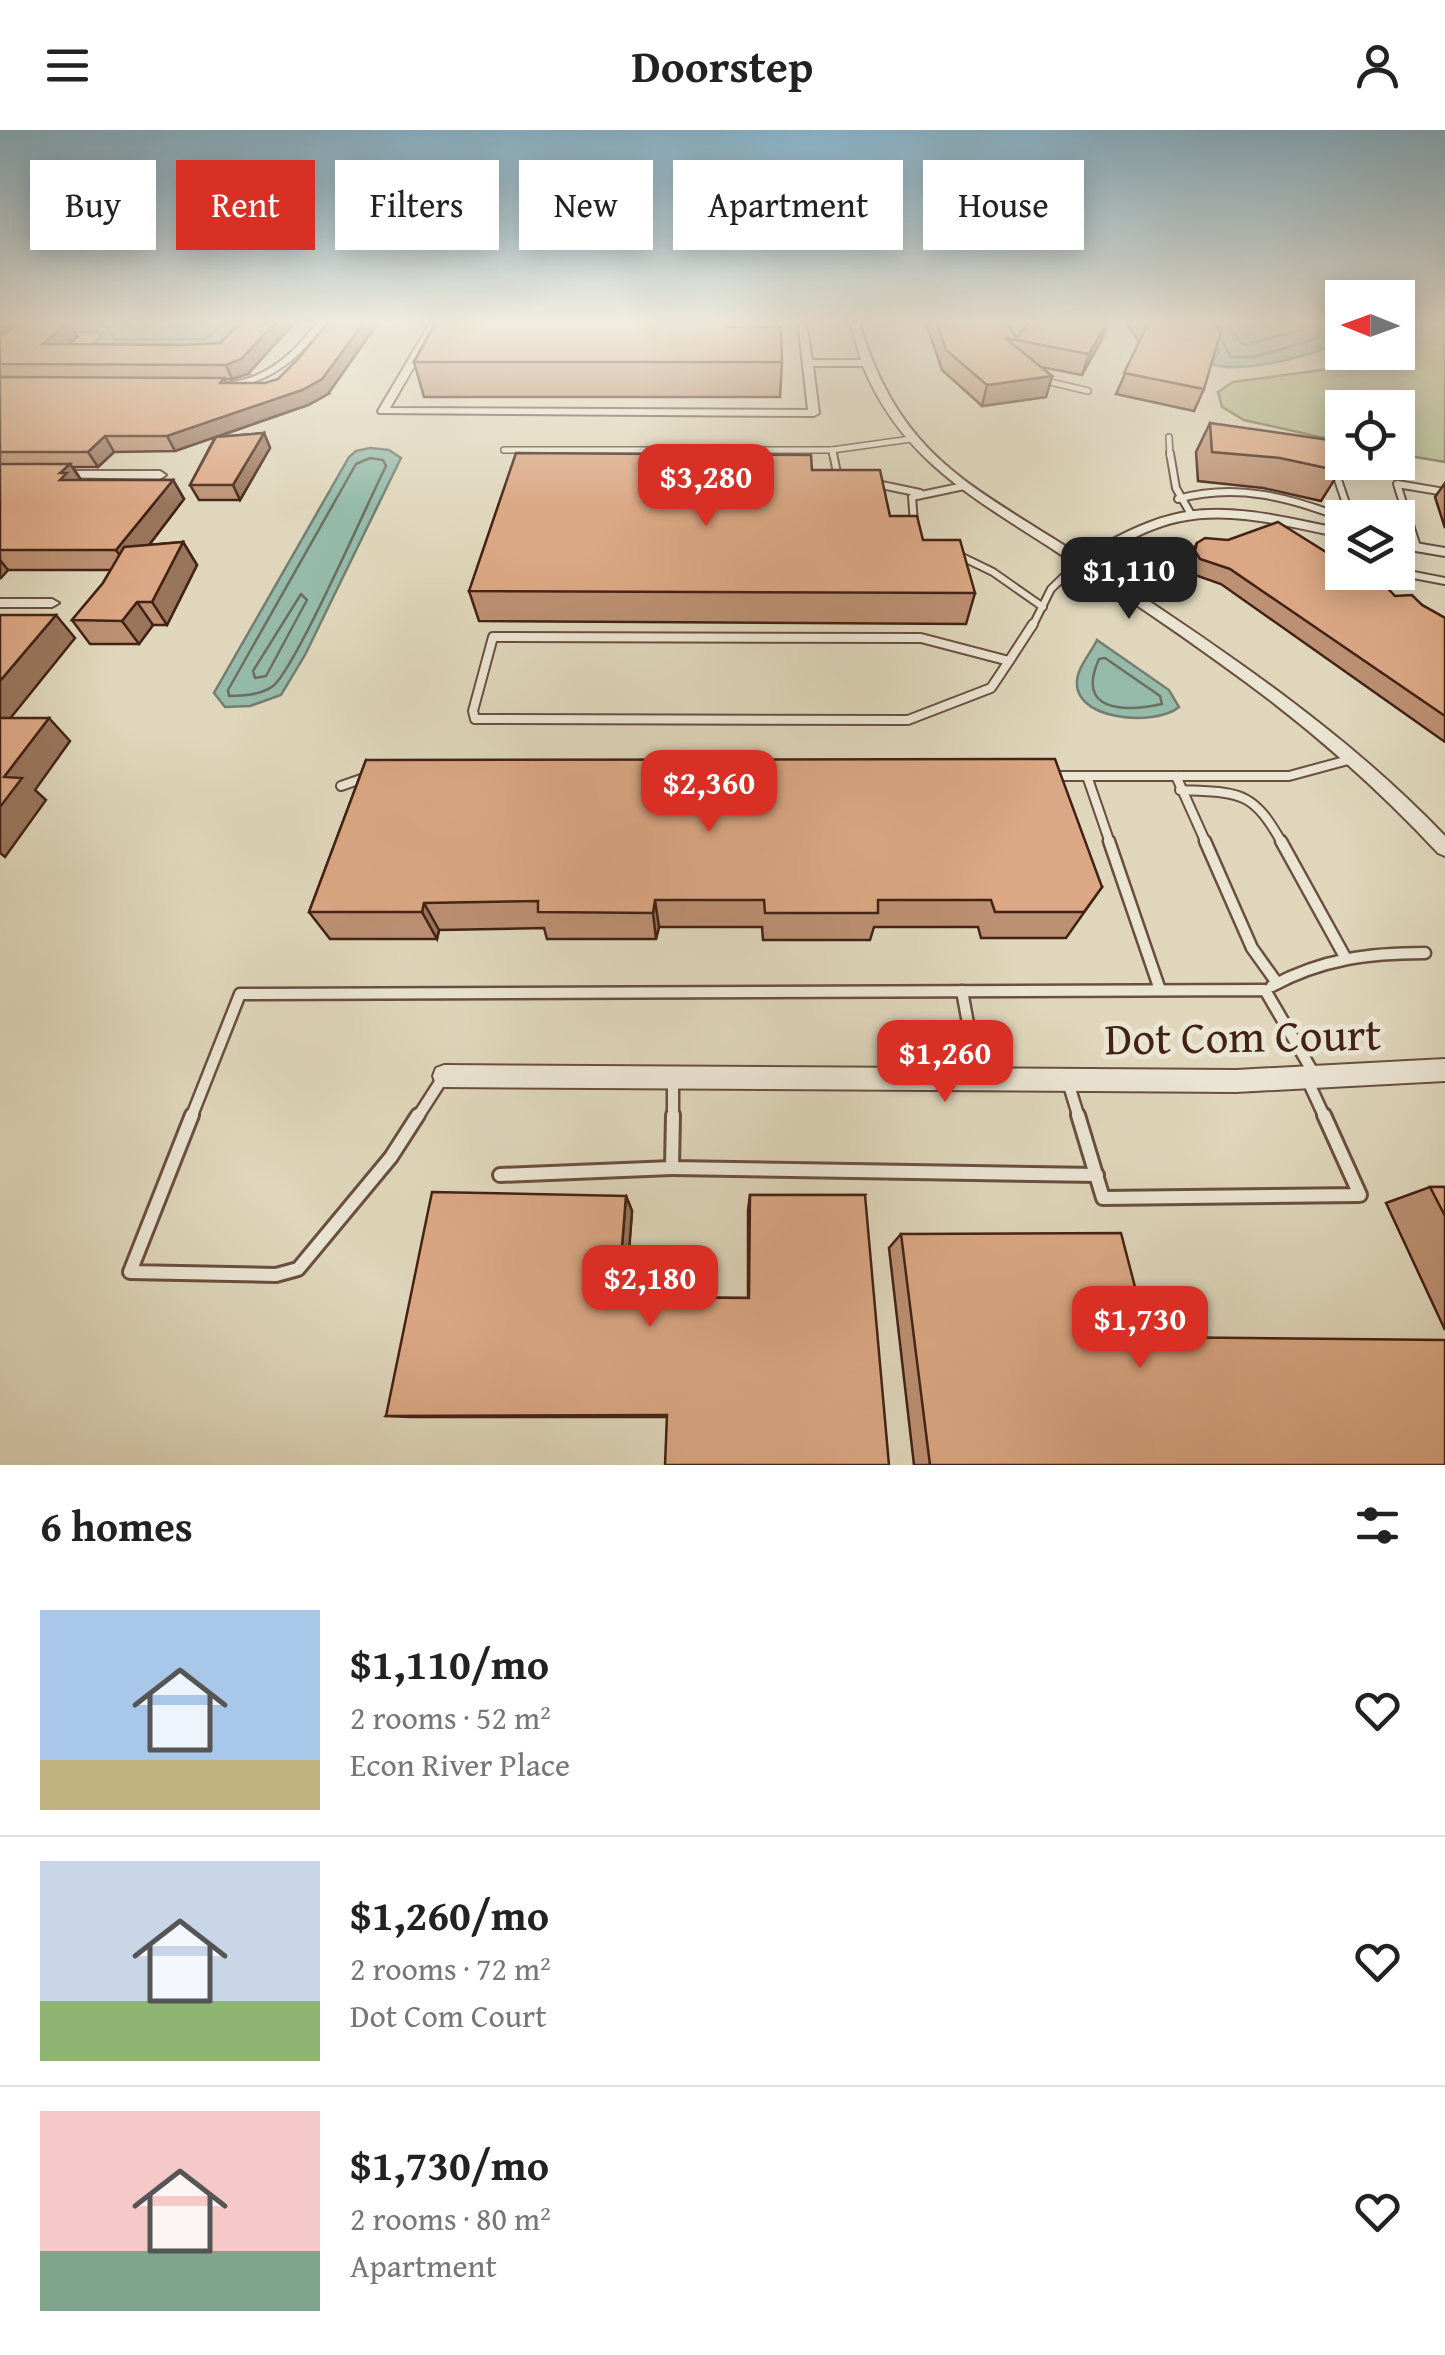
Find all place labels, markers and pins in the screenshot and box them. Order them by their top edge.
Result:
pin: $3,280 [625,444,787,529]
pin: $1,110 [1048,537,1210,622]
pin: $2,360 [628,750,790,835]
pin: $1,260 [864,1020,1026,1105]
pin: $2,180 [569,1245,731,1330]
pin: $1,730 [1059,1286,1221,1371]

